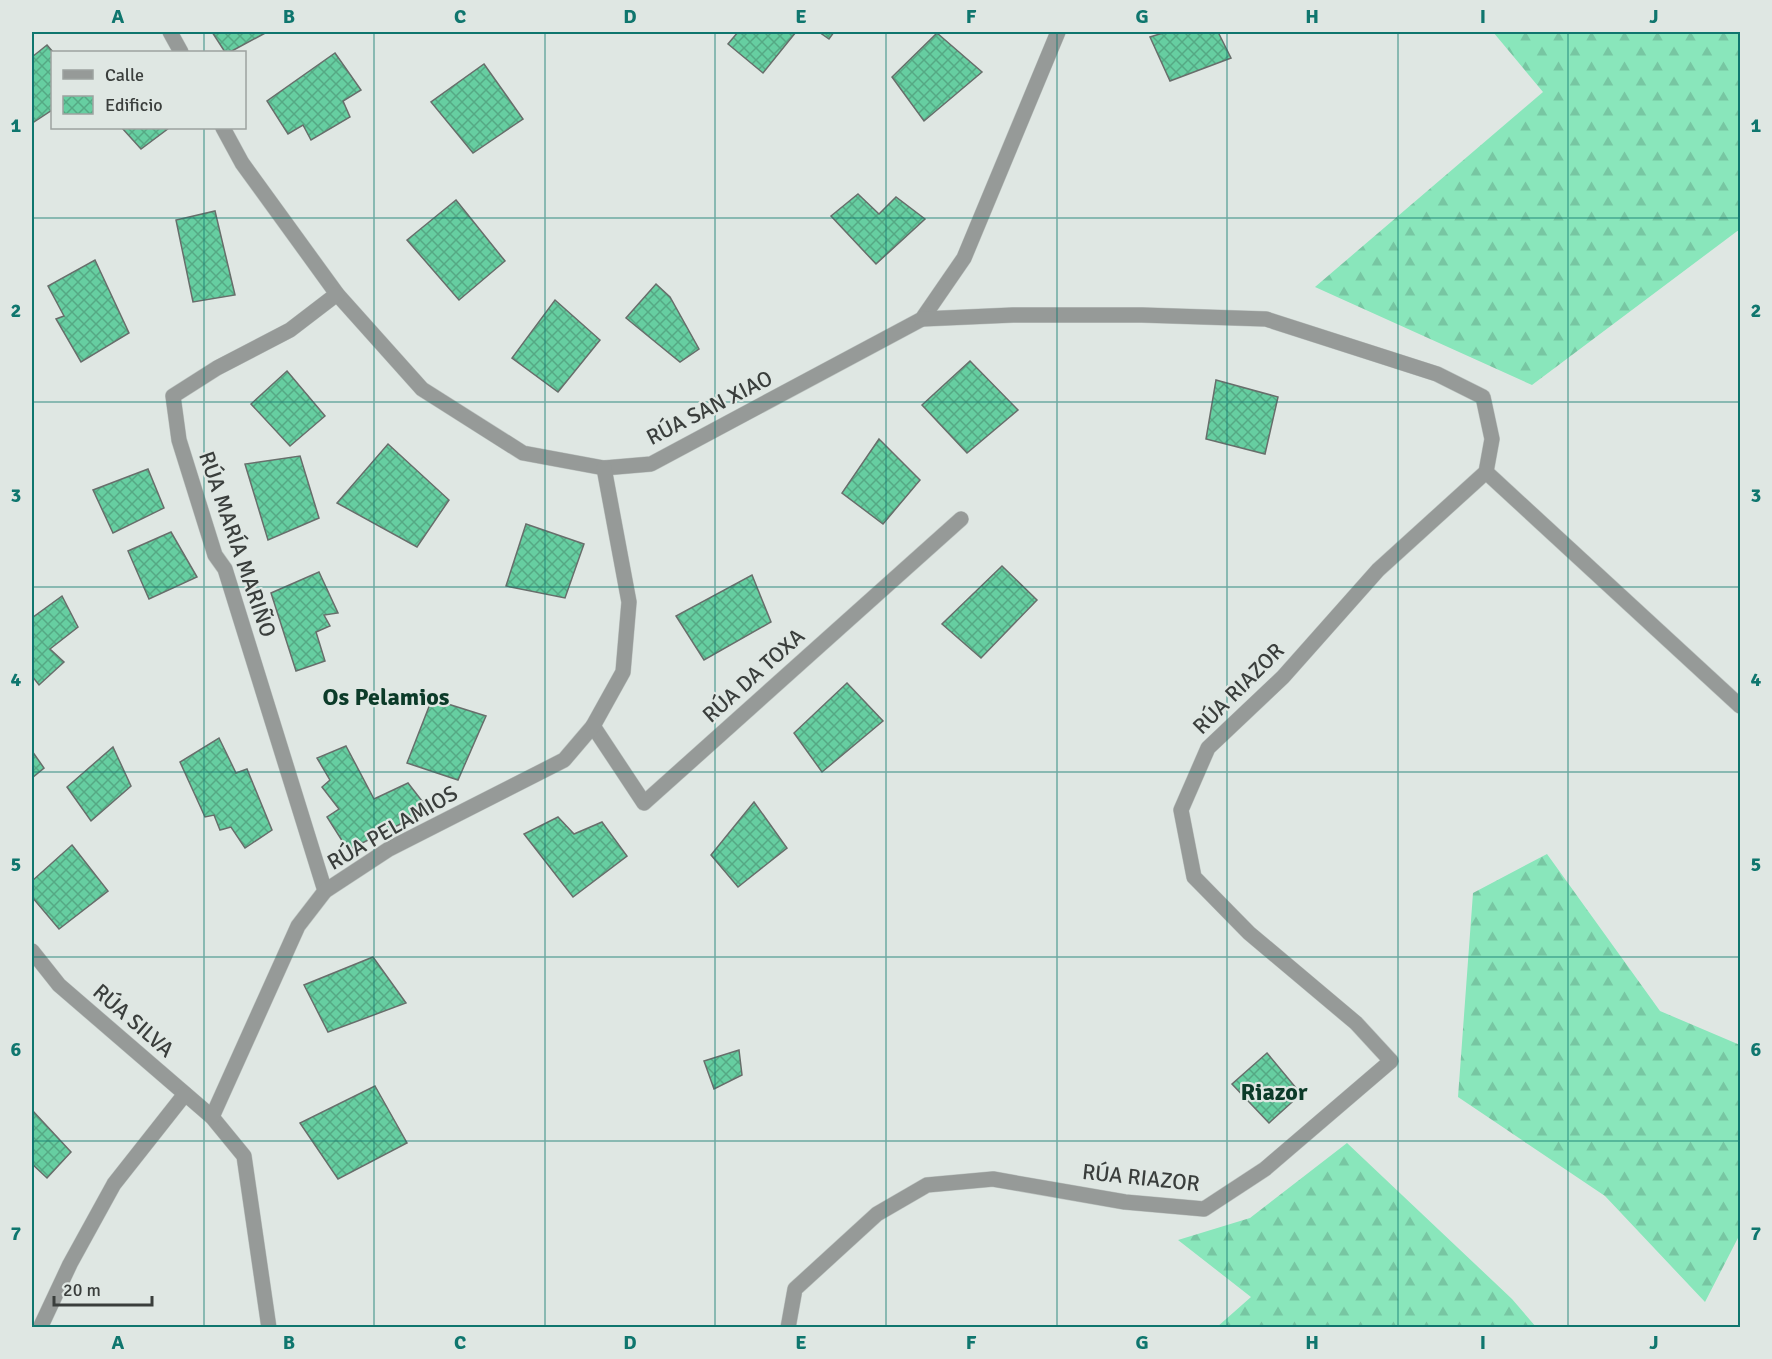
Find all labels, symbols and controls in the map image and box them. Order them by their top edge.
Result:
text: A [112,4,125,29]
text: B [283,4,295,29]
text: C [454,4,466,29]
text: D [623,4,637,29]
text: E [795,4,807,29]
text: F [966,4,977,29]
text: G [1135,4,1149,29]
text: H [1305,4,1319,29]
text: I [1480,4,1486,29]
text: J [1649,4,1659,29]
legend [51,51,246,129]
text: Calle [105,64,144,86]
text: Edificio [105,94,163,116]
text: 1 [11,113,22,138]
text: 1 [1751,113,1762,138]
text: 2 [11,298,21,323]
text: 2 [1751,298,1761,323]
street label: RÚA SAN XIAO [642,364,777,451]
street label: RÚA MARÍA MARIÑO [193,448,282,641]
text: 3 [11,483,21,508]
text: 3 [1751,483,1761,508]
street label: RÚA DA TOXA [697,622,810,728]
street label: RÚA RIAZOR [1187,637,1290,740]
text: 4 [11,667,22,692]
text: 4 [1751,667,1762,692]
district label: Os Pelamios [322,682,450,712]
street label: RÚA PELAMIOS [322,779,462,876]
text: 5 [11,852,21,877]
text: 5 [1751,852,1761,877]
street label: RÚA SILVA [88,978,180,1063]
text: 6 [11,1037,22,1062]
text: 6 [1751,1037,1762,1062]
district label: Riazor [1241,1077,1308,1107]
street label: RÚA RIAZOR [1081,1158,1201,1197]
text: 7 [11,1221,22,1246]
text: 7 [1751,1221,1762,1246]
scale bar [54,1269,152,1307]
text: 20 m [63,1279,101,1301]
text: A [112,1330,125,1355]
text: B [283,1330,295,1355]
text: C [454,1330,466,1355]
text: D [623,1330,637,1355]
text: E [795,1330,807,1355]
text: F [966,1330,977,1355]
text: G [1135,1330,1149,1355]
text: H [1305,1330,1319,1355]
text: I [1480,1330,1486,1355]
text: J [1649,1330,1659,1355]

